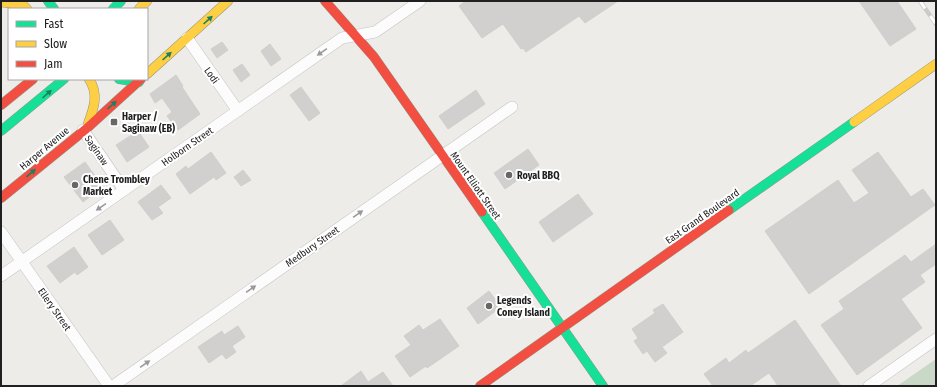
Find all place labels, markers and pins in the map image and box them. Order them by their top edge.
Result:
place label: Harper / Saginaw (EB) [122,111,175,135]
marker: Harper / Saginaw (EB) [109,117,119,127]
marker: Royal BBQ [504,170,514,180]
place label: Royal BBQ [517,170,560,182]
place label: Chene Trombley Market [83,174,150,198]
marker: Chene Trombley Market [70,180,80,190]
place label: Legends Coney Island [497,295,550,319]
marker: Legends Coney Island [484,301,494,311]

